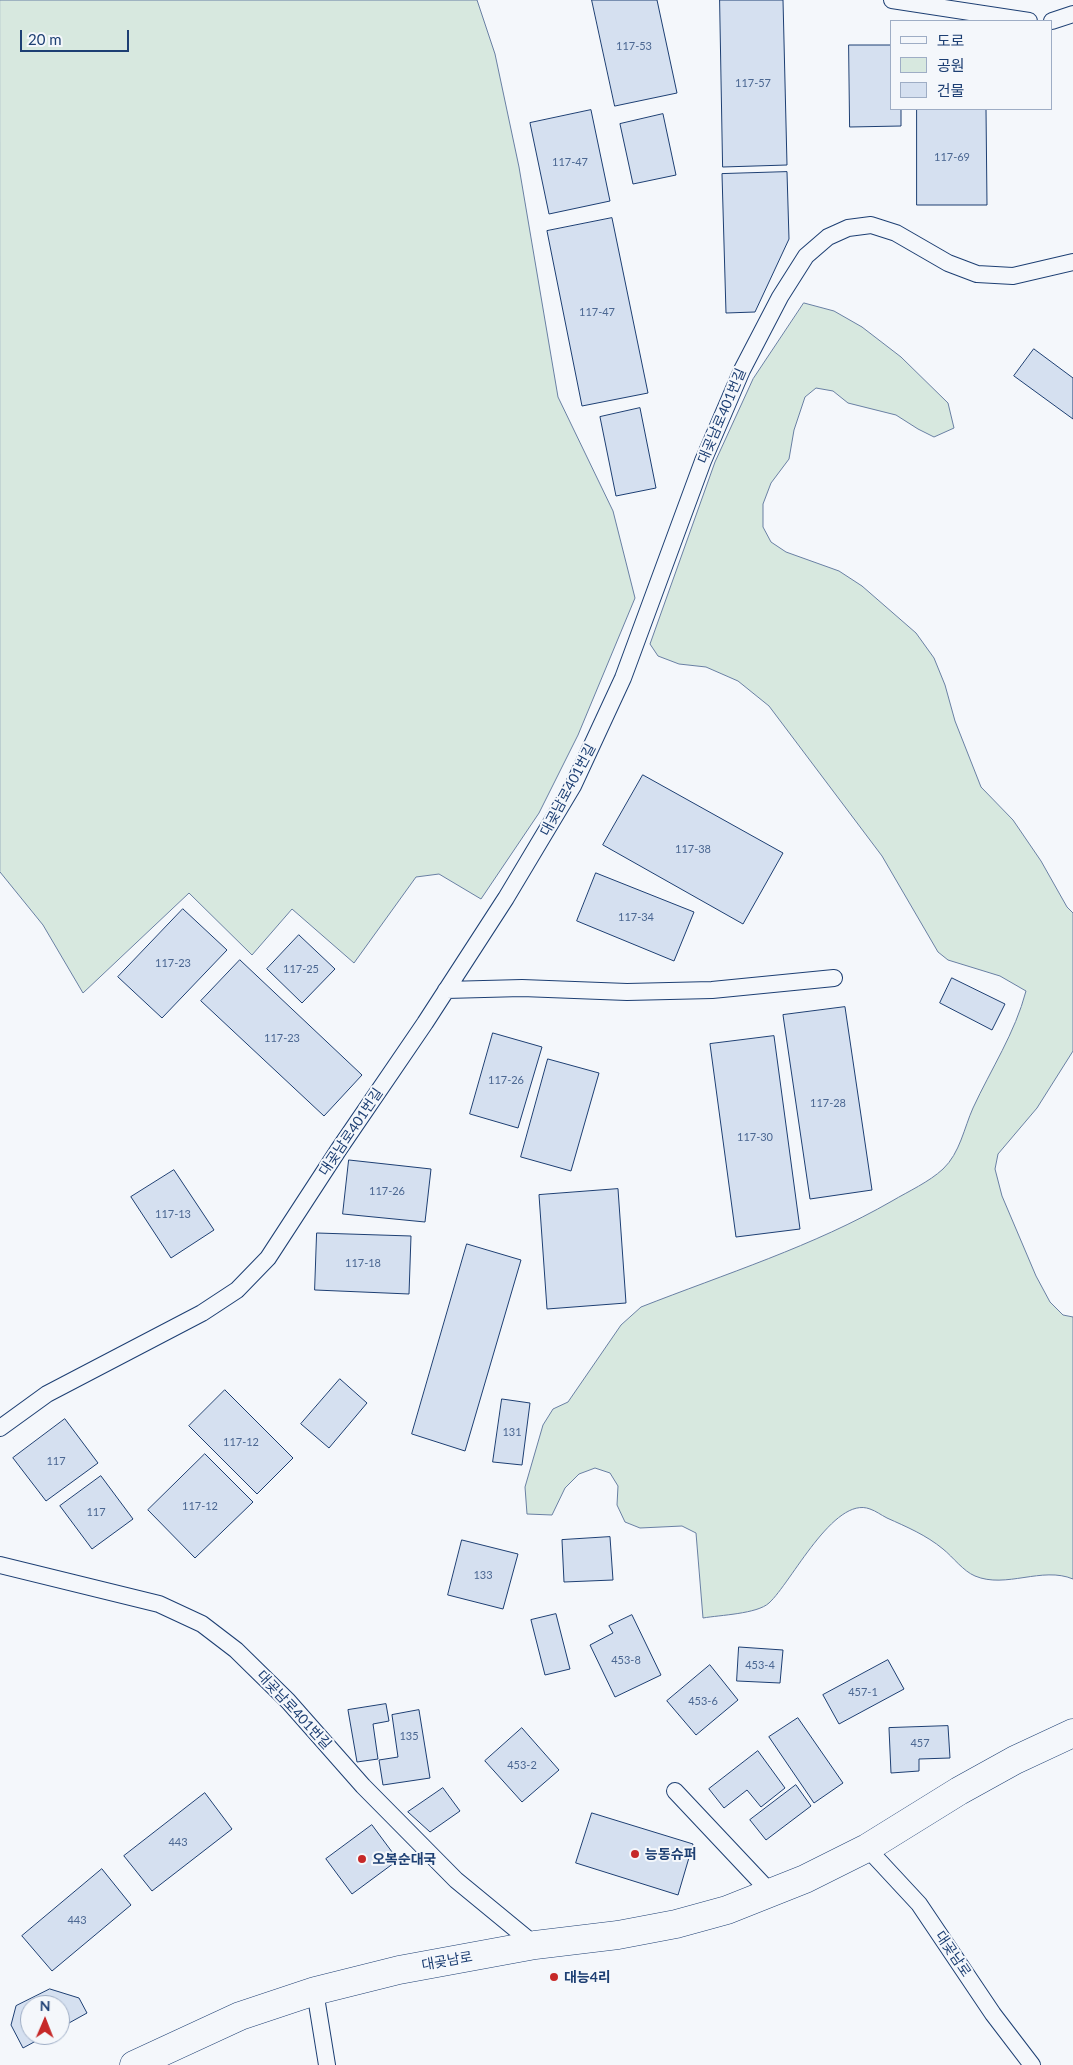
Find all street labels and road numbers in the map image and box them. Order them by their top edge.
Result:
street label: 대곶남로401번길 [694,366,750,466]
street label: 대곶남로401번길 [537,741,599,839]
street label: 대곶남로401번길 [316,1085,386,1179]
street label: 대곶남로401번길 [253,1667,335,1753]
street label: 대곶남로 [932,1928,974,1980]
street label: 대곶남로 [420,1948,474,1974]

